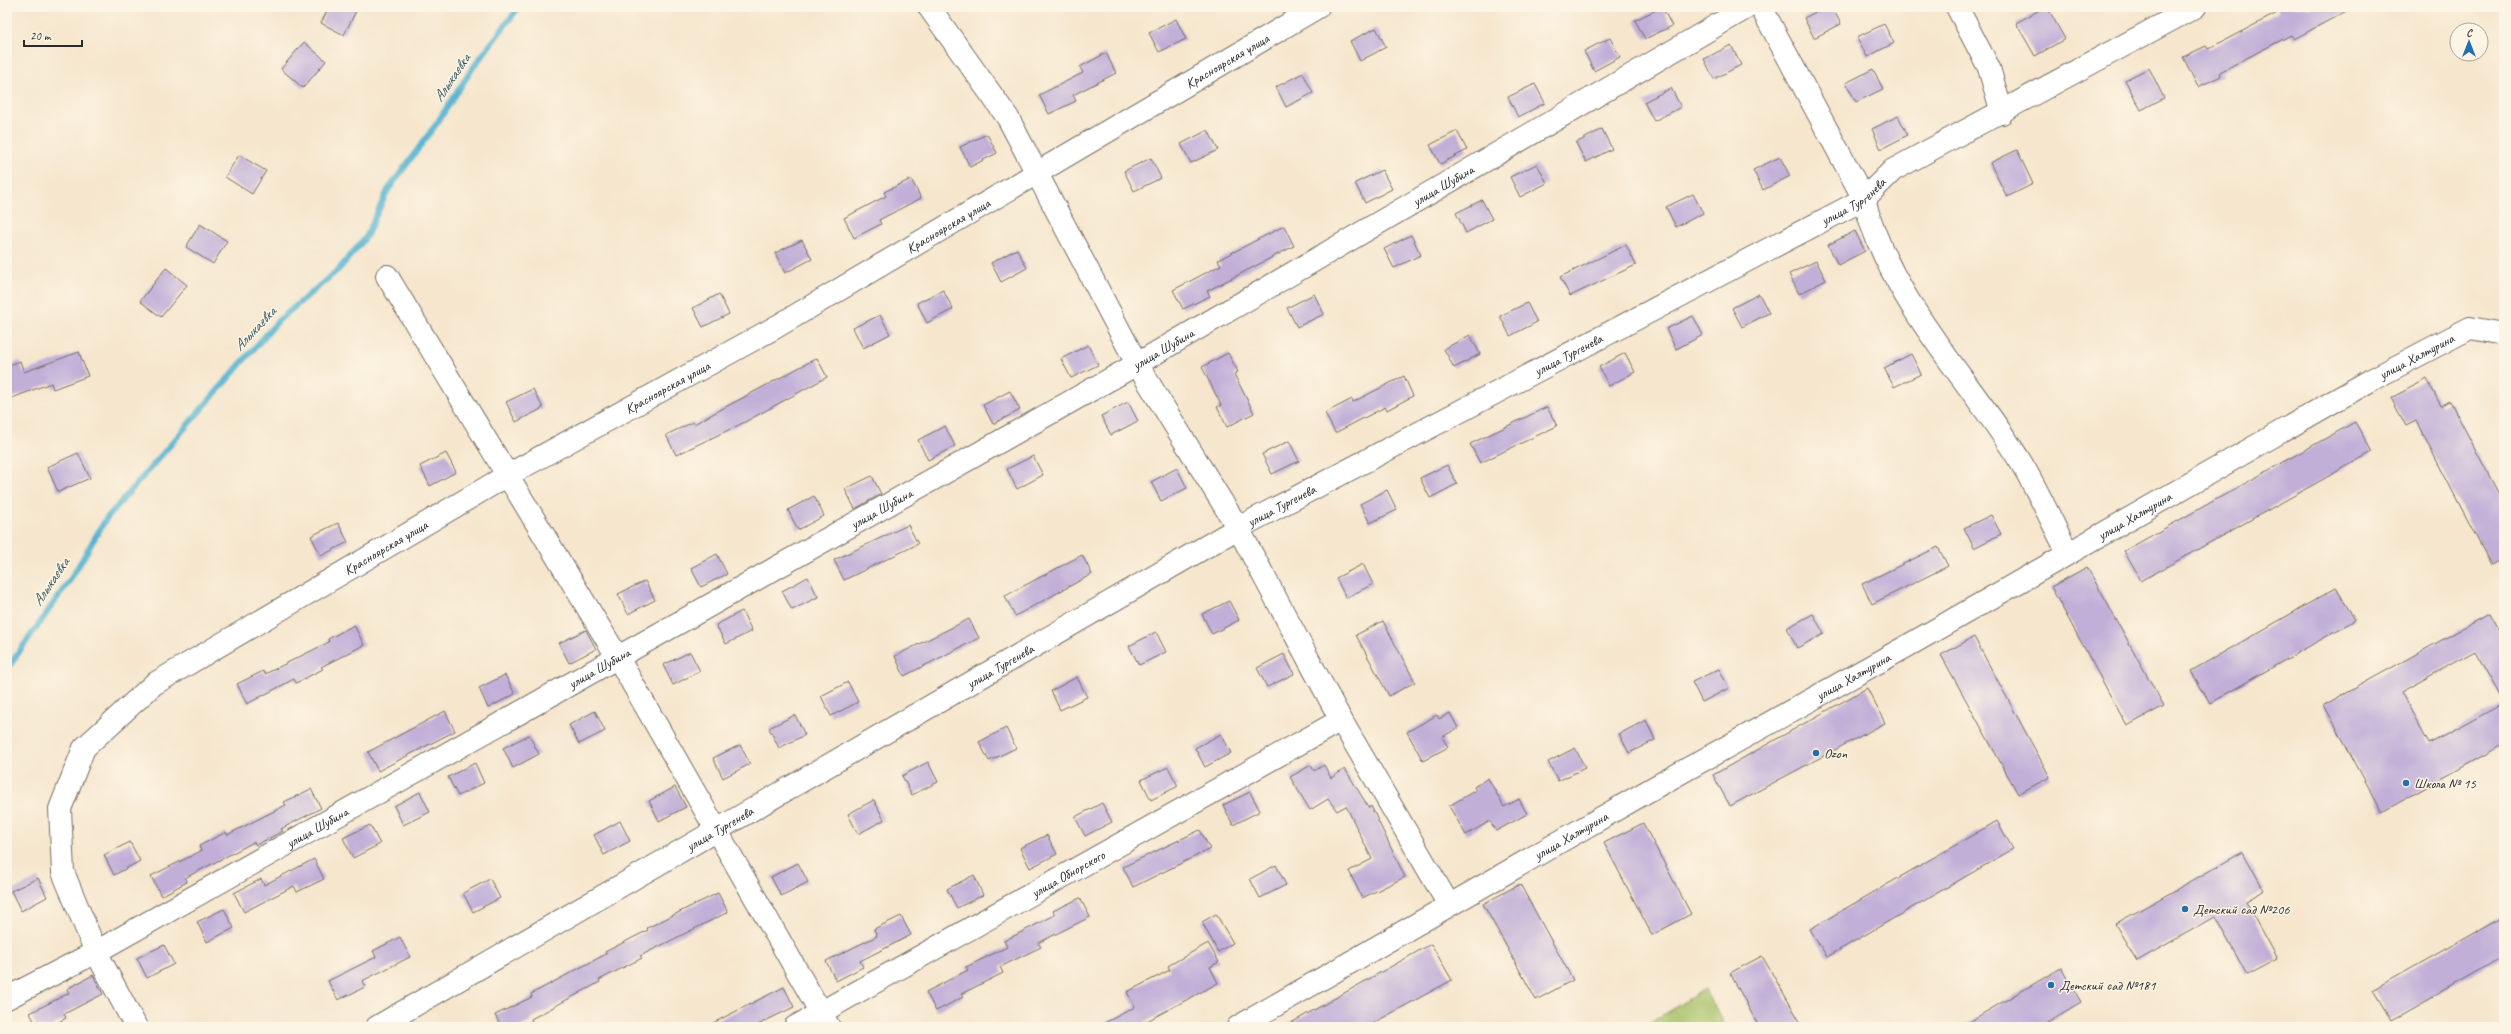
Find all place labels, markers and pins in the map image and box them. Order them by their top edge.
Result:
place label: Ozon [1824,745,1848,762]
marker: Ozon [1811,748,1821,758]
place label: Школа № 15 [2414,775,2477,792]
marker: Школа № 15 [2401,778,2411,788]
place label: Детский сад №206 [2193,901,2290,918]
marker: Детский сад №206 [2180,904,2190,914]
place label: Детский сад №181 [2059,977,2156,994]
marker: Детский сад №181 [2046,980,2056,990]

